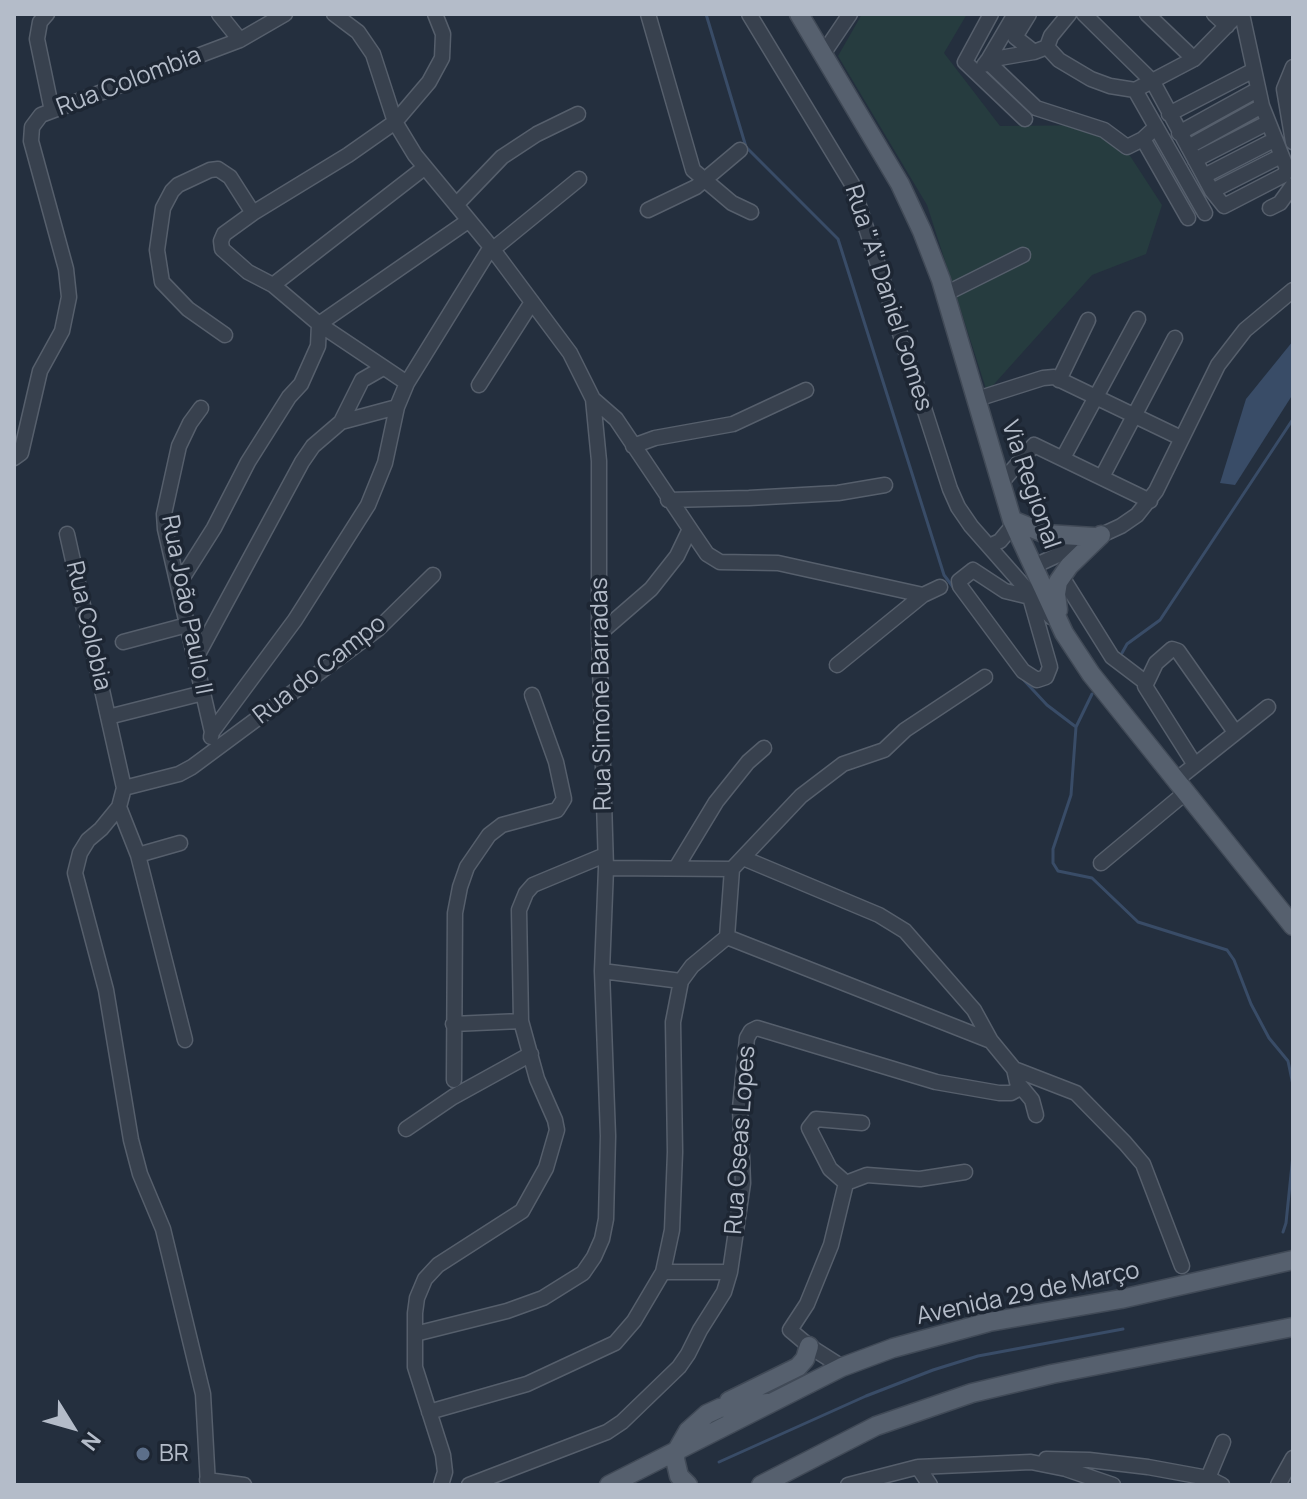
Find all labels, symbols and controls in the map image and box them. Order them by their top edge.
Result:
street label: Rua Colombia [53,41,205,123]
street label: Rua "A" Daniel Gomes [838,181,938,415]
street label: Via Regional [995,417,1065,553]
street label: Rua João Paulo II [154,513,218,697]
street label: Rua Colobia [59,559,117,693]
street label: Rua Simone Barradas [586,577,618,811]
street label: Rua do Campo [248,609,392,731]
street label: Rua Oseas Lopes [720,1045,762,1235]
street label: Avenida 29 de Março [914,1256,1142,1332]
north arrow [32,1387,112,1467]
text: N [74,1426,108,1457]
place label: BR [159,1440,189,1468]
marker: BR [134,1445,152,1463]

